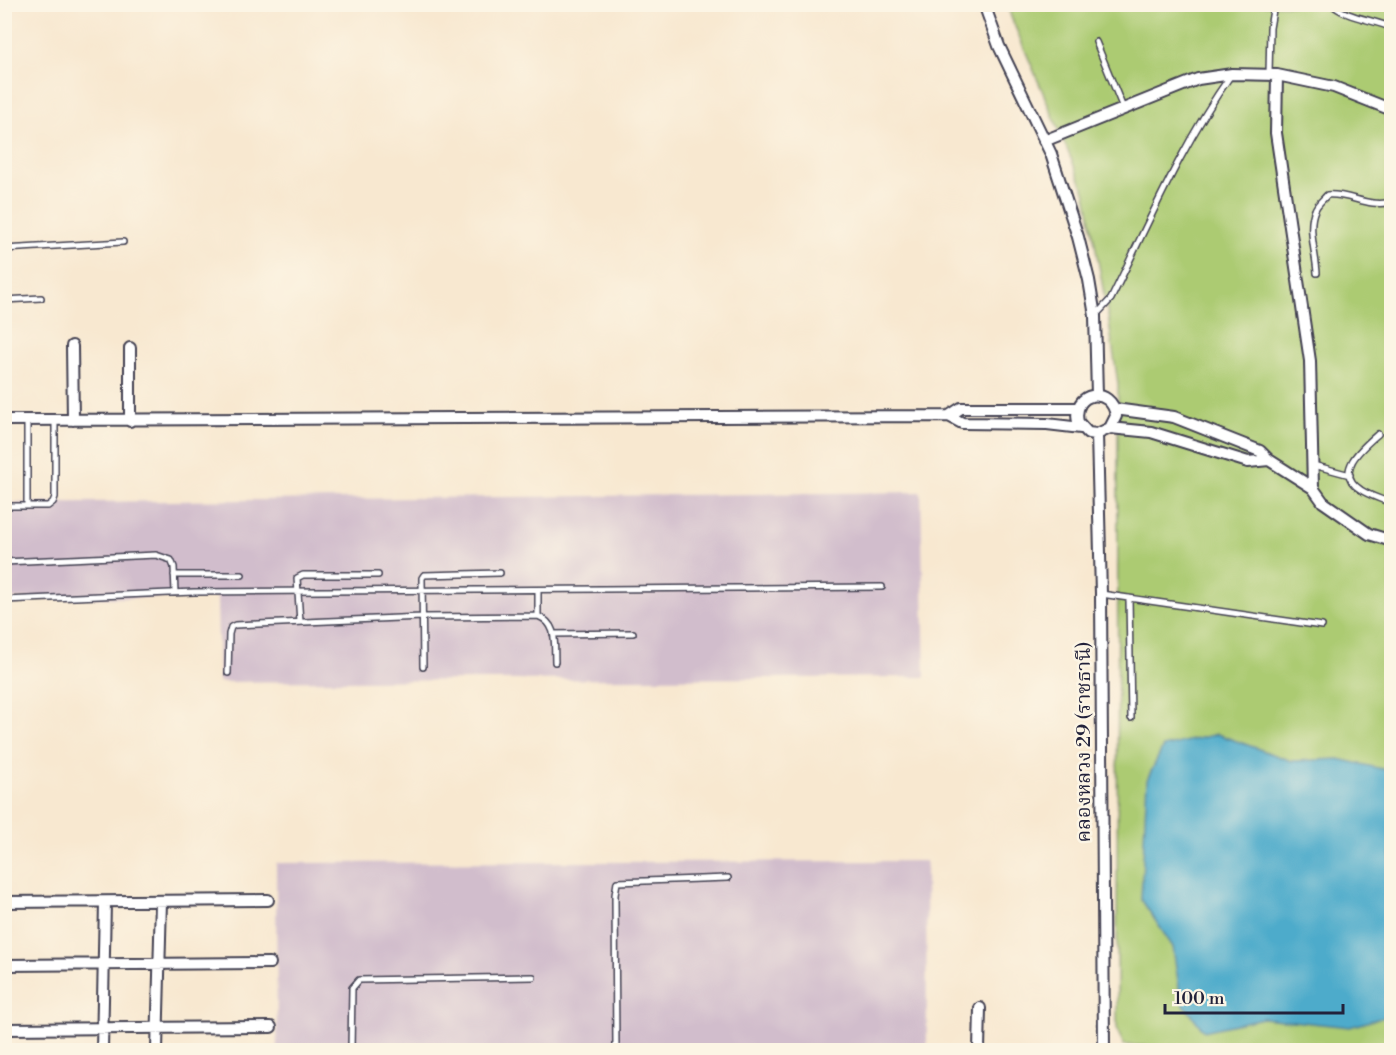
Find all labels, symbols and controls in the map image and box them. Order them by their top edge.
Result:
street label: คลองหลวง 29 (ราชธานี) [1072,641,1097,843]
scale bar [1165,977,1344,1015]
text: 100 m [1174,987,1225,1010]

